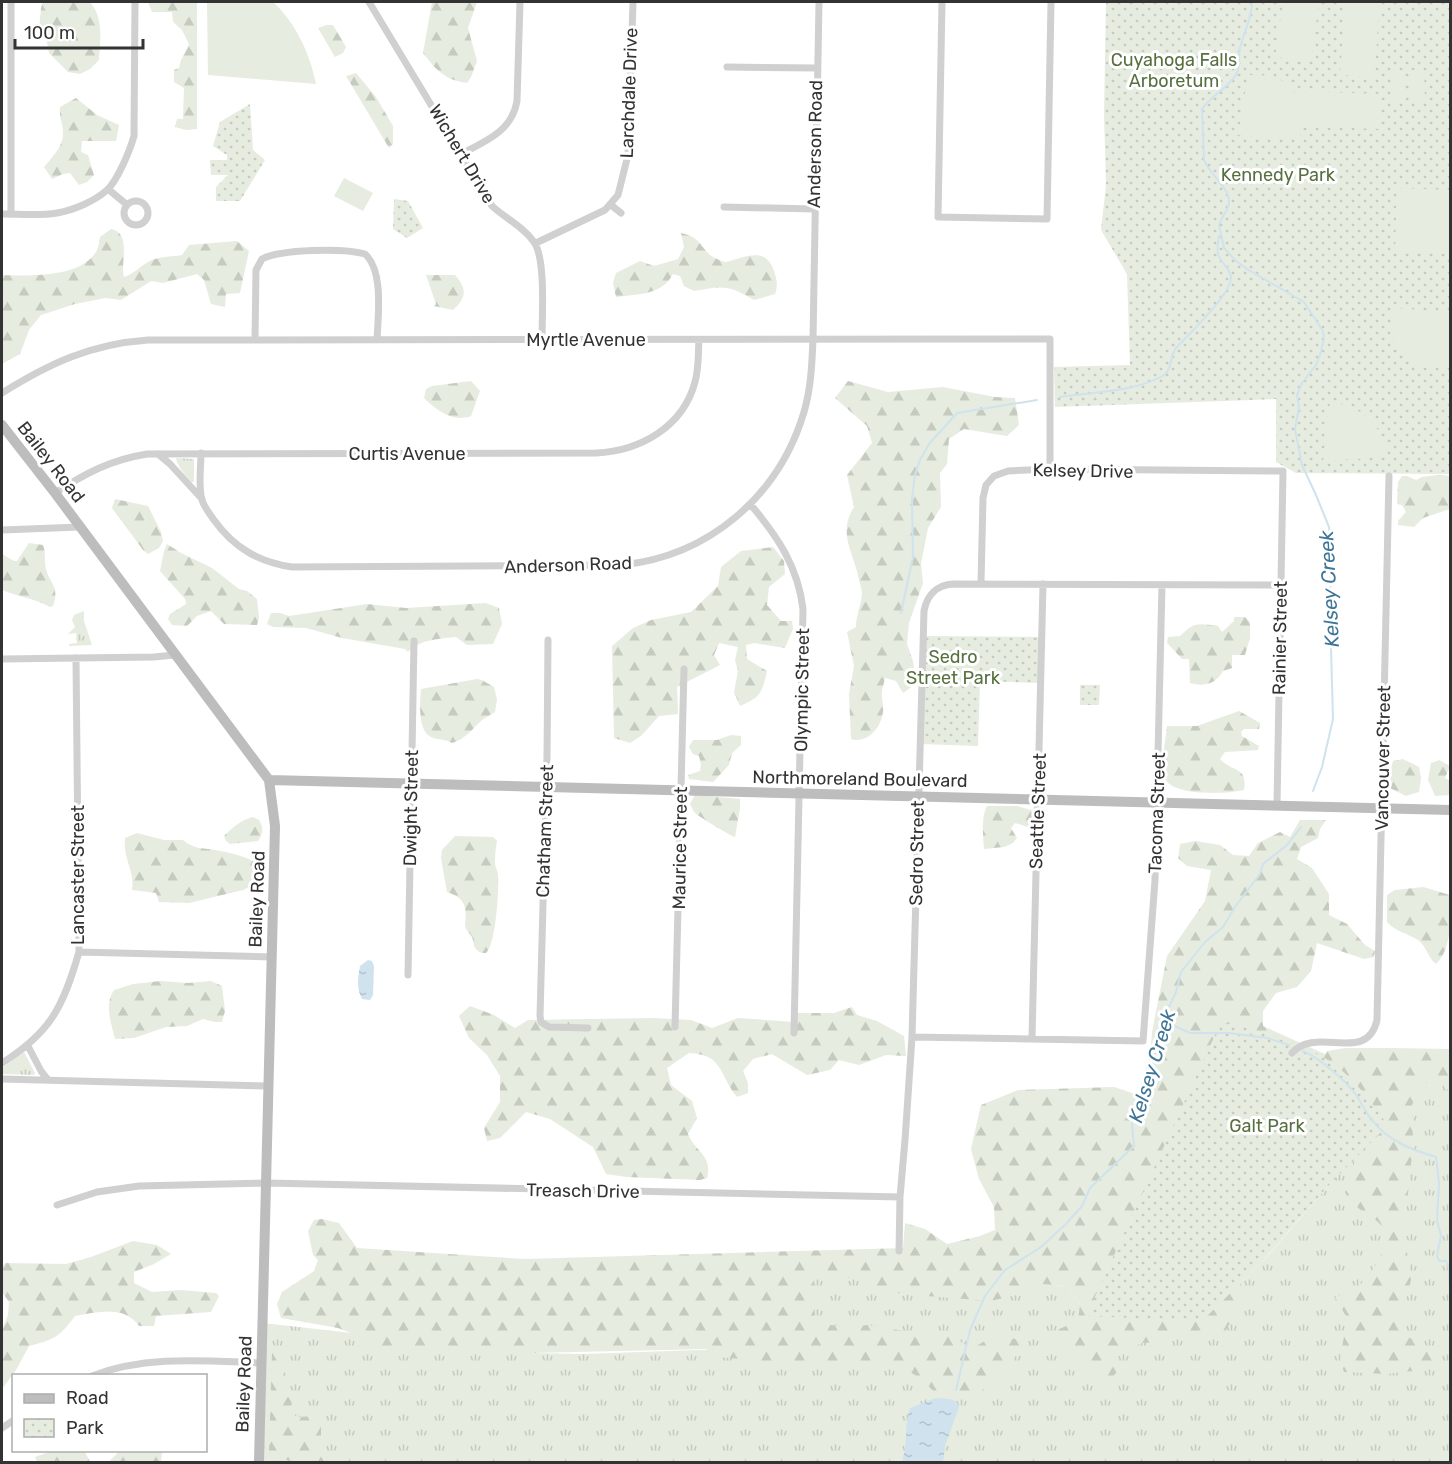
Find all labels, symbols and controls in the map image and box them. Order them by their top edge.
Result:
scale bar [15,12,142,50]
text: 100 m [24,22,75,44]
street label: Larchdale Drive [616,27,642,159]
park label: Cuyahoga Falls Arboretum [1111,49,1237,92]
street label: Anderson Road [803,80,827,208]
street label: Wichert Drive [424,101,500,207]
park label: Kennedy Park [1221,164,1336,186]
street label: Myrtle Avenue [526,329,646,351]
street label: Bailey Road [12,417,90,507]
street label: Curtis Avenue [348,443,466,465]
street label: Kelsey Drive [1032,459,1134,483]
water label: Kelsey Creek [1314,529,1344,648]
street label: Anderson Road [504,552,632,578]
street label: Rainier Street [1268,581,1292,695]
street label: Olympic Street [790,628,814,752]
park label: Sedro Street Park [906,646,1001,689]
street label: Vancouver Street [1371,685,1395,831]
street label: Dwight Street [399,750,423,866]
street label: Tacoma Street [1144,752,1170,874]
street label: Seattle Street [1025,753,1051,869]
street label: Chatham Street [532,764,558,898]
street label: Northmoreland Boulevard [752,766,968,792]
street label: Maurice Street [668,786,692,910]
street label: Sedro Street [905,800,929,906]
street label: Lancaster Street [67,805,89,945]
street label: Bailey Road [244,850,270,948]
water label: Kelsey Creek [1123,1006,1181,1125]
park label: Galt Park [1229,1115,1305,1137]
street label: Treasch Drive [526,1179,640,1203]
street label: Bailey Road [231,1335,257,1433]
legend [12,1374,207,1452]
text: Road [66,1387,109,1409]
text: Park [66,1417,104,1439]

